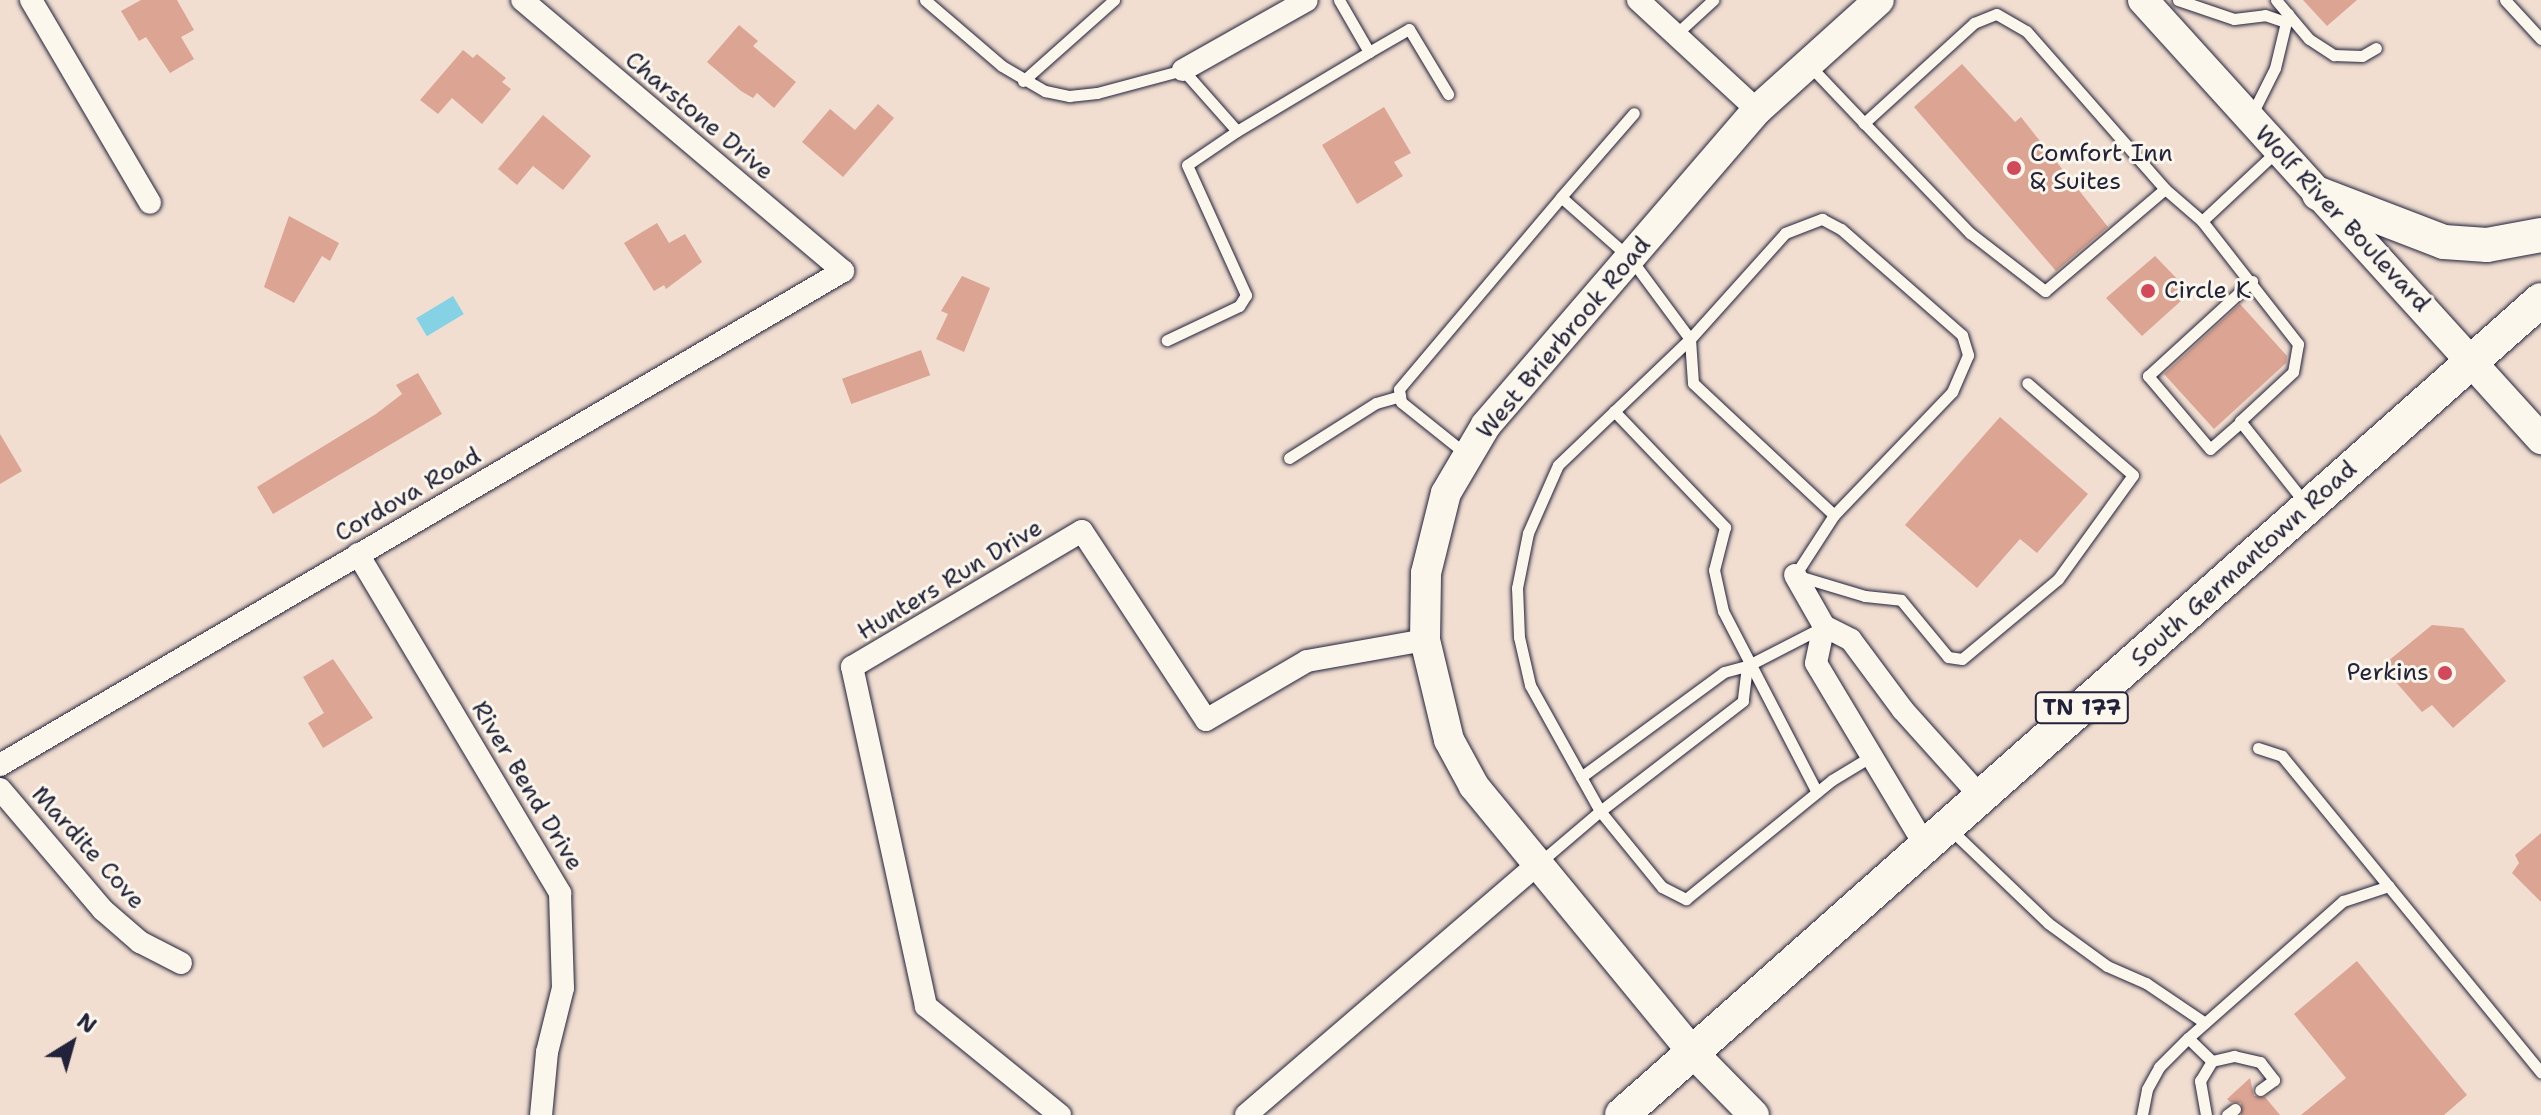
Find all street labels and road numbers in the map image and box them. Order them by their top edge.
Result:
street label: Charstone Drive [619,46,779,186]
street label: Wolf River Boulevard [2248,120,2436,318]
street label: West Brierbrook Road [1471,231,1657,445]
street label: Cordova Road [330,442,486,548]
street label: South Germantown Road [2125,455,2363,673]
street label: Hunters Run Drive [852,513,1048,647]
road number: TN 177 [2034,690,2130,726]
street label: River Bend Drive [465,696,589,876]
street label: Mardite Cove [25,781,151,915]

